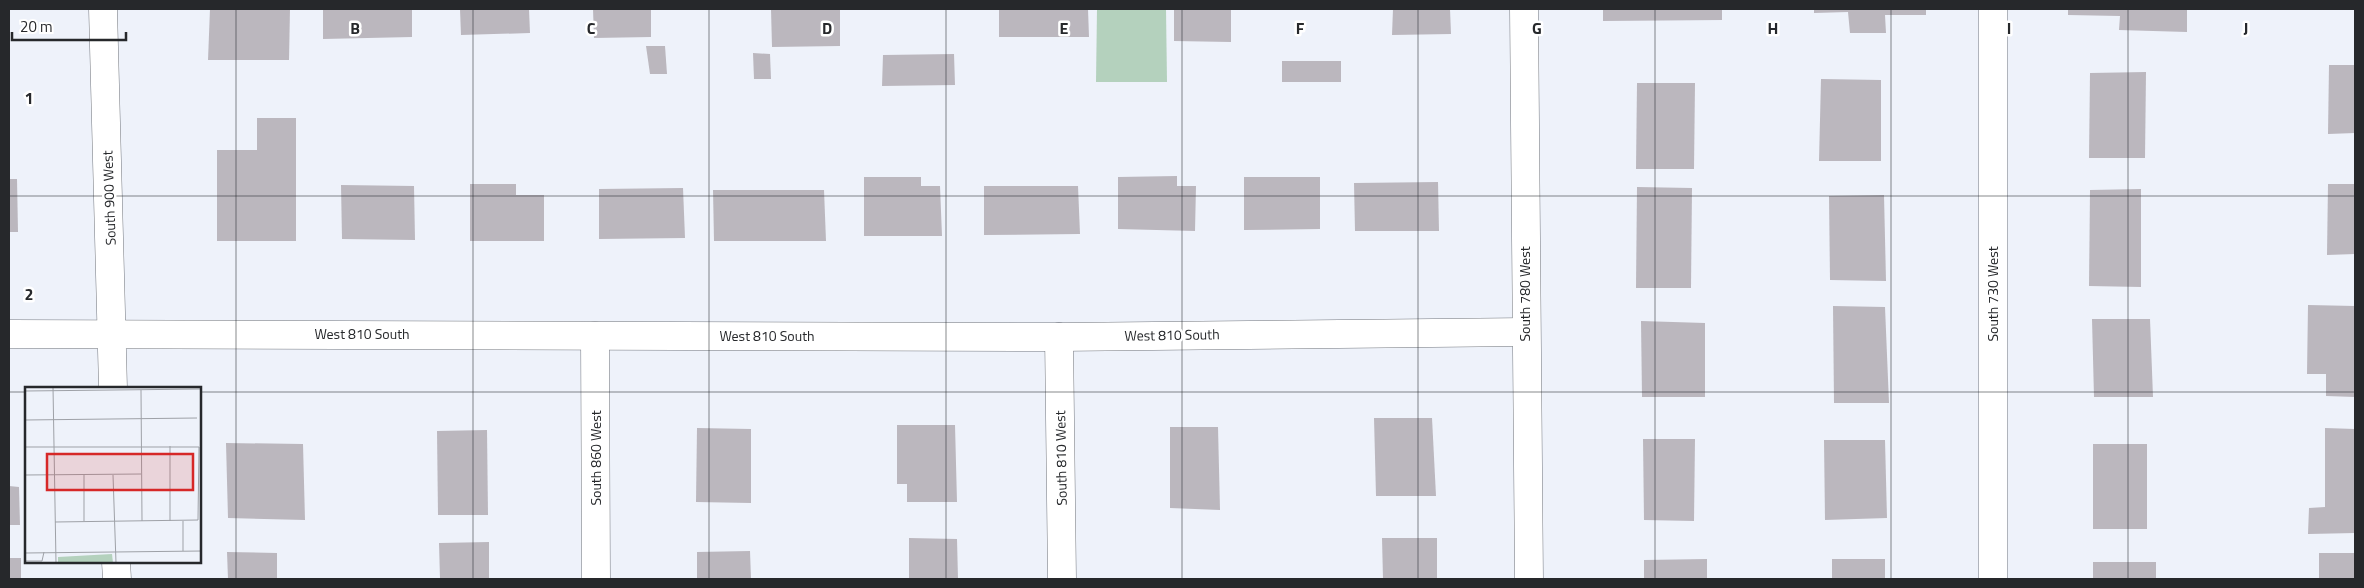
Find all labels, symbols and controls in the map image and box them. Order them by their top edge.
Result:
scale bar [12,10,126,42]
text: 20 m [20,15,53,38]
text: B [350,16,360,40]
text: C [587,16,596,40]
text: D [822,16,832,40]
text: E [1060,16,1069,40]
text: F [1296,16,1305,40]
text: G [1532,16,1542,40]
text: H [1768,16,1778,40]
text: I [2007,16,2011,40]
text: J [2244,16,2248,40]
text: 1 [25,86,33,110]
street label: South 900 West [96,150,121,246]
street label: South 780 West [1514,246,1535,342]
street label: South 730 West [1982,246,2003,342]
text: 2 [25,282,33,306]
street label: West 810 South [314,323,410,344]
street label: West 810 South [1124,323,1220,346]
street label: West 810 South [719,325,815,346]
inset map [25,387,201,563]
street label: South 860 West [585,410,606,506]
street label: South 810 West [1049,410,1072,506]

